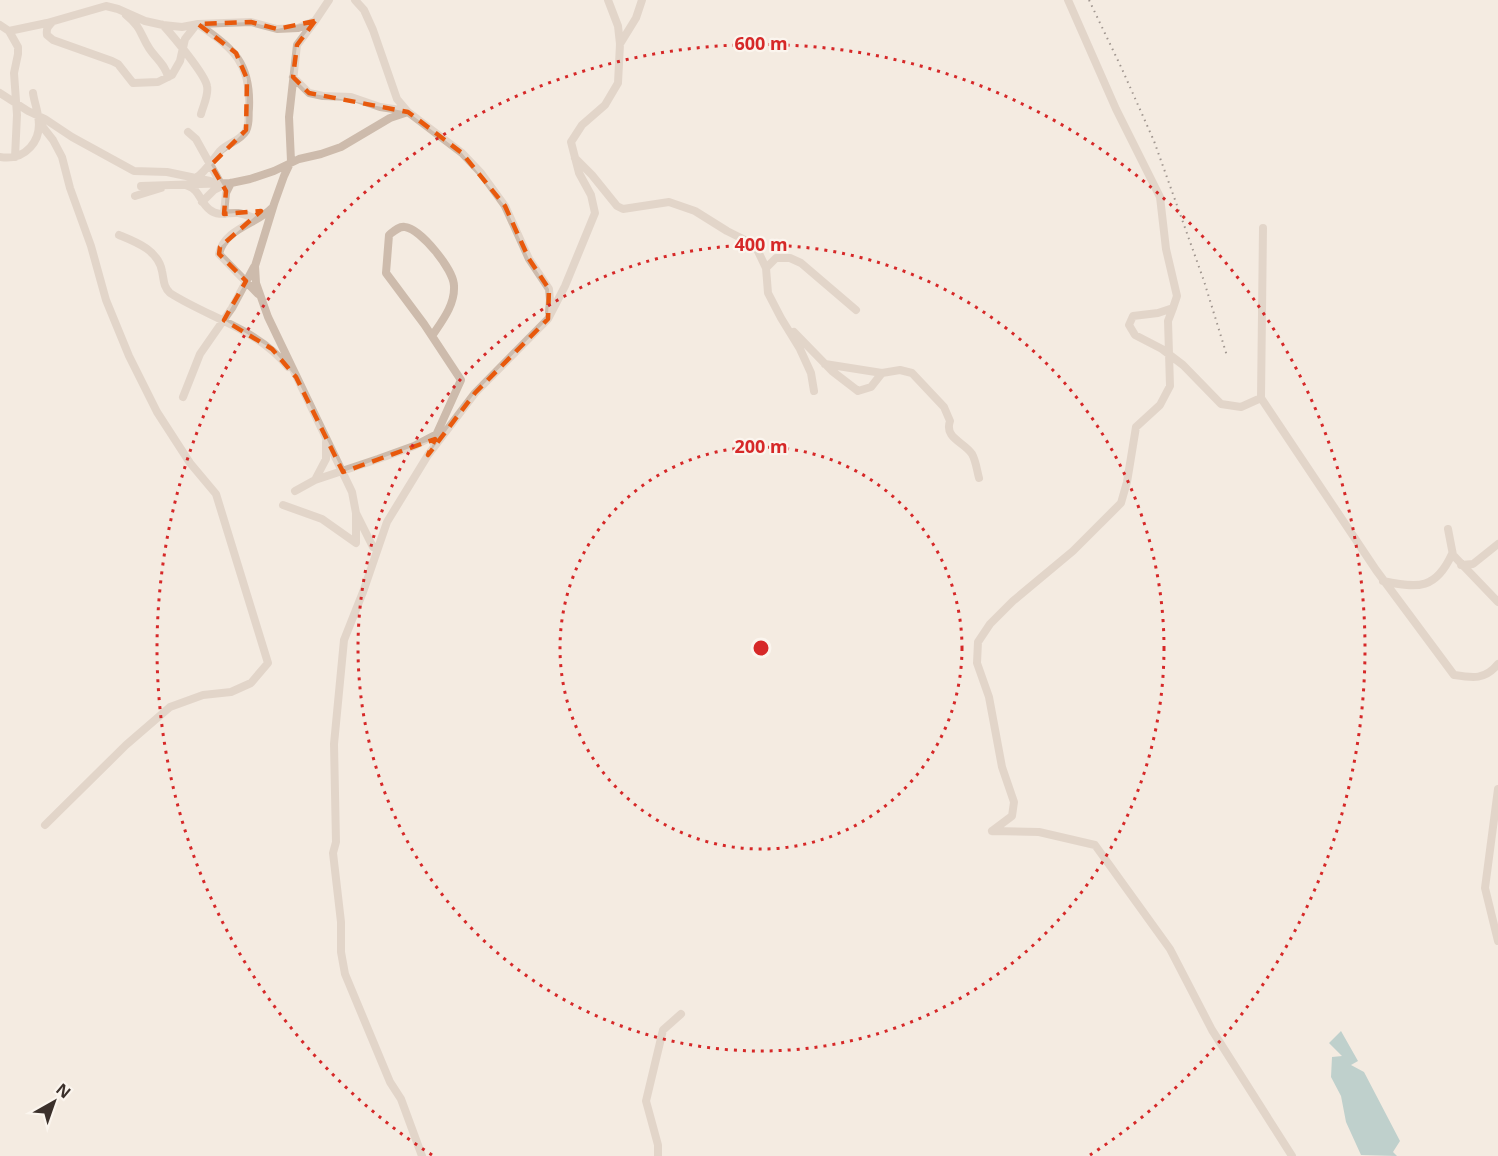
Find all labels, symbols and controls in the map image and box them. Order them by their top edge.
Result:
text: 600 m [734,31,788,55]
text: 400 m [734,232,788,256]
text: 200 m [734,434,788,458]
centre of rings [751,638,771,658]
north arrow [24,1072,84,1132]
text: N [52,1078,76,1103]

